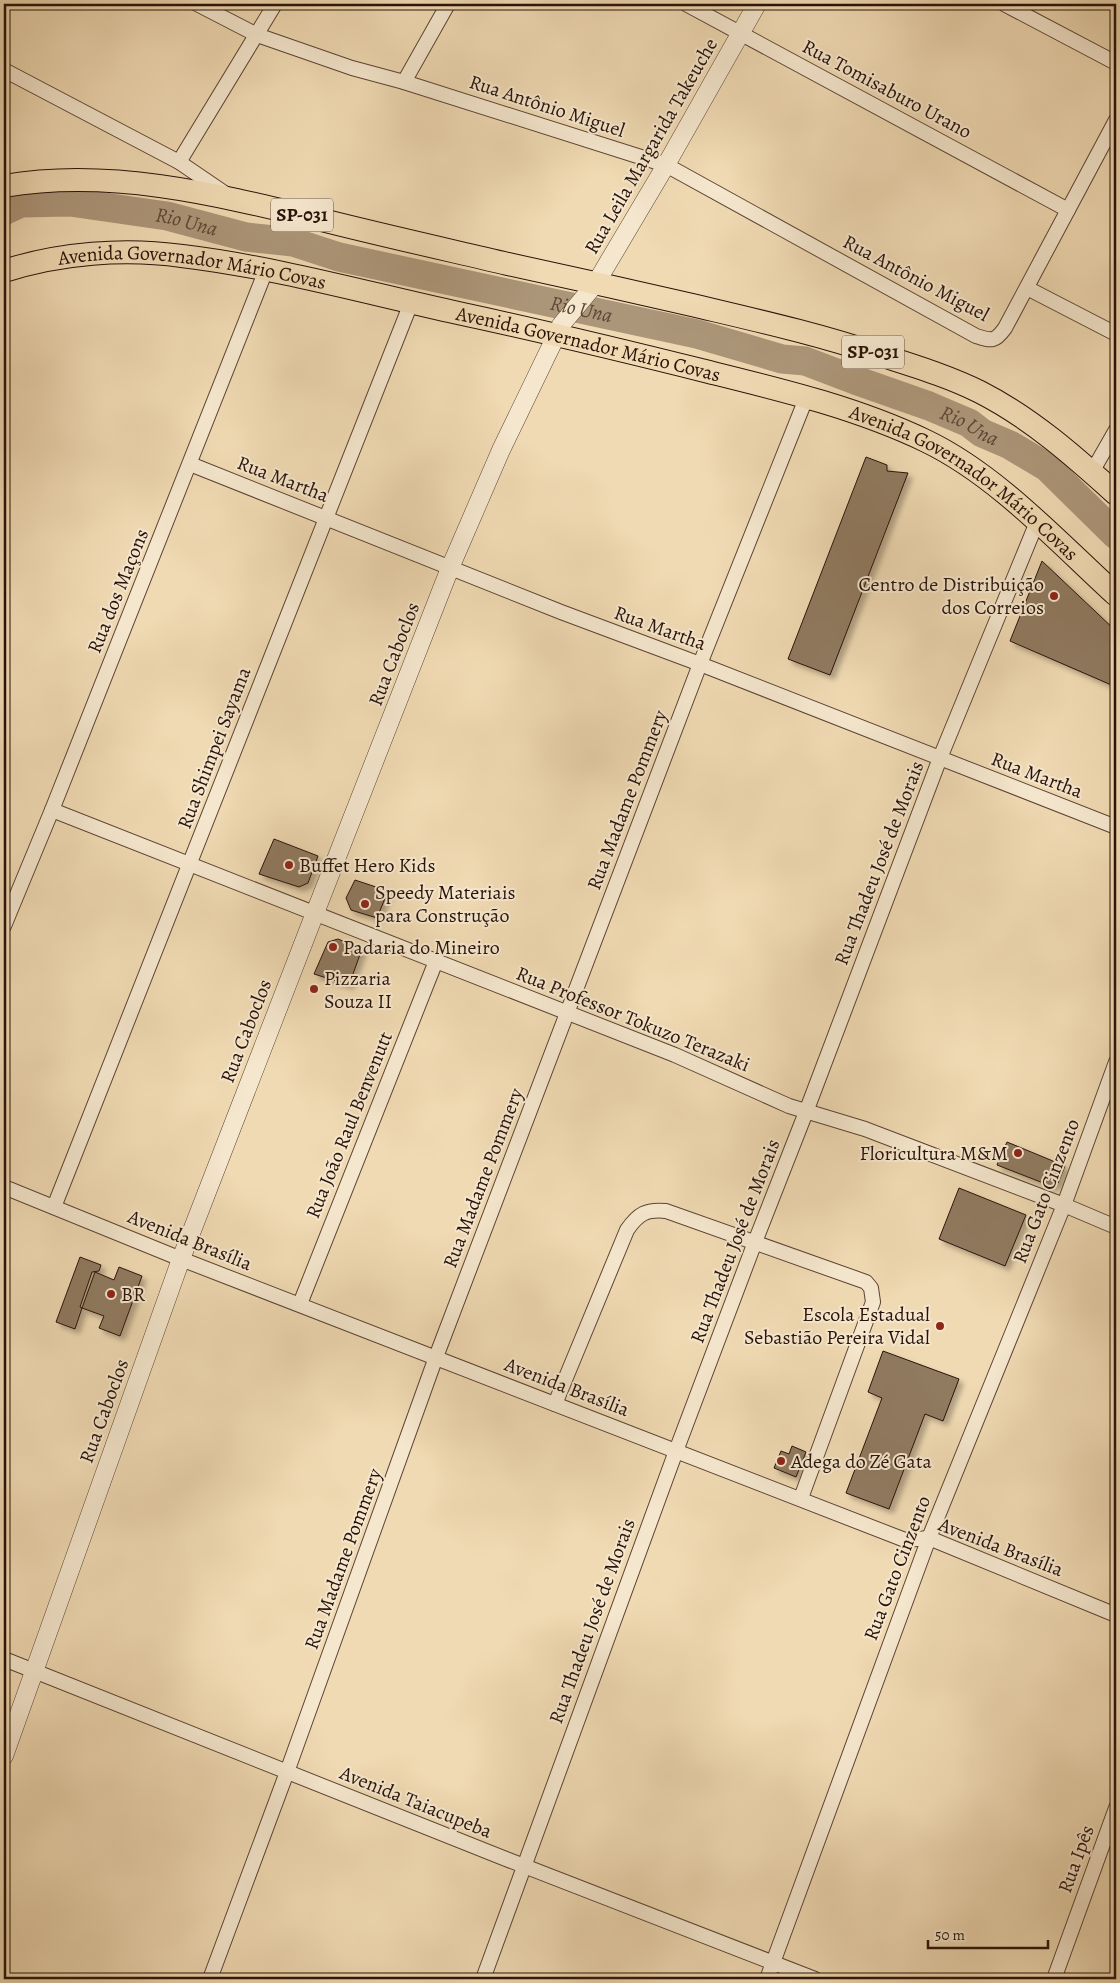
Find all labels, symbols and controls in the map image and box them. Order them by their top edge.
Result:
street label: Rua Leila Margarida Takeuche [578,33,724,259]
street label: Rua Tomisaburo Urano [798,33,977,145]
street label: Rua Antônio Miguel [466,68,628,144]
road number: SP-031 [271,198,333,232]
water label: Rio Una [154,201,221,243]
street label: Rua Antônio Miguel [838,228,994,328]
street label: Avenida Governador Mário Covas [55,239,329,296]
water label: Rio Una [547,289,615,330]
street label: Avenida Governador Mário Covas [453,299,724,388]
road number: SP-031 [842,336,904,368]
street label: Avenida Governador Mário Covas [845,398,1085,566]
water label: Rio Una [936,398,1003,453]
street label: Rua Martha [233,449,333,509]
street label: Rua dos Maçons [81,525,155,657]
place label: Centro de Distribuição dos Correios [859,571,1044,621]
marker: Centro de Distribuição dos Correios [1048,590,1060,602]
street label: Rua Caboclos [362,598,426,710]
street label: Rua Martha [610,599,710,657]
street label: Rua Shimpei Sayama [171,663,258,833]
street label: Rua Madame Pommery [580,705,674,894]
street label: Rua Martha [987,745,1087,805]
street label: Rua Thadeu José de Morais [828,757,930,969]
place label: Buffet Hero Kids [299,852,436,879]
marker: Buffet Hero Kids [283,859,295,871]
place label: Speedy Materiais para Construção [375,879,516,929]
marker: Speedy Materiais para Construção [359,898,371,910]
place label: Padaria do Mineiro [343,934,500,961]
marker: Padaria do Mineiro [327,941,339,953]
street label: Rua Professor Tokuzo Terazaki [512,960,754,1078]
place label: Pizzaria Souza II [324,965,392,1015]
street label: Rua Caboclos [214,975,278,1087]
marker: Pizzaria Souza II [308,983,320,995]
street label: Rua João Raul Benvenutt [299,1027,399,1222]
street label: Rua Madame Pommery [436,1083,530,1272]
street label: Rua Gato Cinzento [1006,1115,1086,1267]
street label: Rua Thadeu José de Morais [684,1135,786,1347]
place label: Floricultura M&M [859,1140,1008,1167]
marker: Floricultura M&M [1012,1147,1024,1159]
street label: Avenida Brasília [123,1202,257,1277]
place label: BR [121,1281,146,1308]
marker: BR [105,1288,117,1300]
place label: Escola Estadual Sebastião Pereira Vidal [744,1301,930,1351]
marker: Escola Estadual Sebastião Pereira Vidal [934,1320,946,1332]
street label: Avenida Brasília [500,1350,634,1423]
street label: Rua Caboclos [73,1355,135,1467]
place label: Adega do Zé Gata [790,1448,933,1475]
marker: Adega do Zé Gata [775,1455,787,1467]
street label: Rua Madame Pommery [298,1464,389,1653]
street label: Rua Gato Cinzento [857,1492,937,1644]
street label: Avenida Brasília [934,1510,1068,1583]
street label: Rua Thadeu José de Morais [542,1515,642,1727]
street label: Avenida Taiacupeba [335,1759,497,1845]
street label: Rua Ipês [1051,1821,1101,1897]
scale bar [928,1918,1048,1950]
text: 50 m [935,1925,965,1945]

